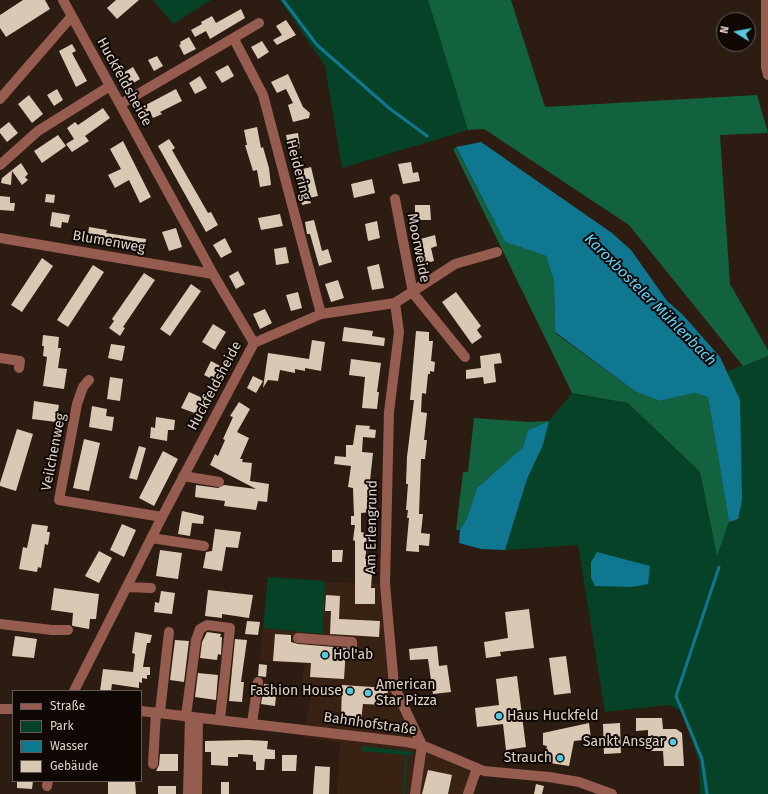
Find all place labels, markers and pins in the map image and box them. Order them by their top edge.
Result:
place label: Hol'ab [333,647,373,663]
marker: Hol'ab [320,650,330,660]
place label: American Star Pizza [376,677,437,710]
place label: Fashion House [250,683,342,699]
marker: Fashion House [345,686,355,696]
marker: American Star Pizza [363,688,373,698]
place label: Haus Huckfeld [507,708,599,724]
marker: Haus Huckfeld [494,711,504,721]
place label: Sankt Ansgar [583,734,665,750]
marker: Sankt Ansgar [668,737,678,747]
place label: Strauch [504,750,552,766]
marker: Strauch [555,753,565,763]

